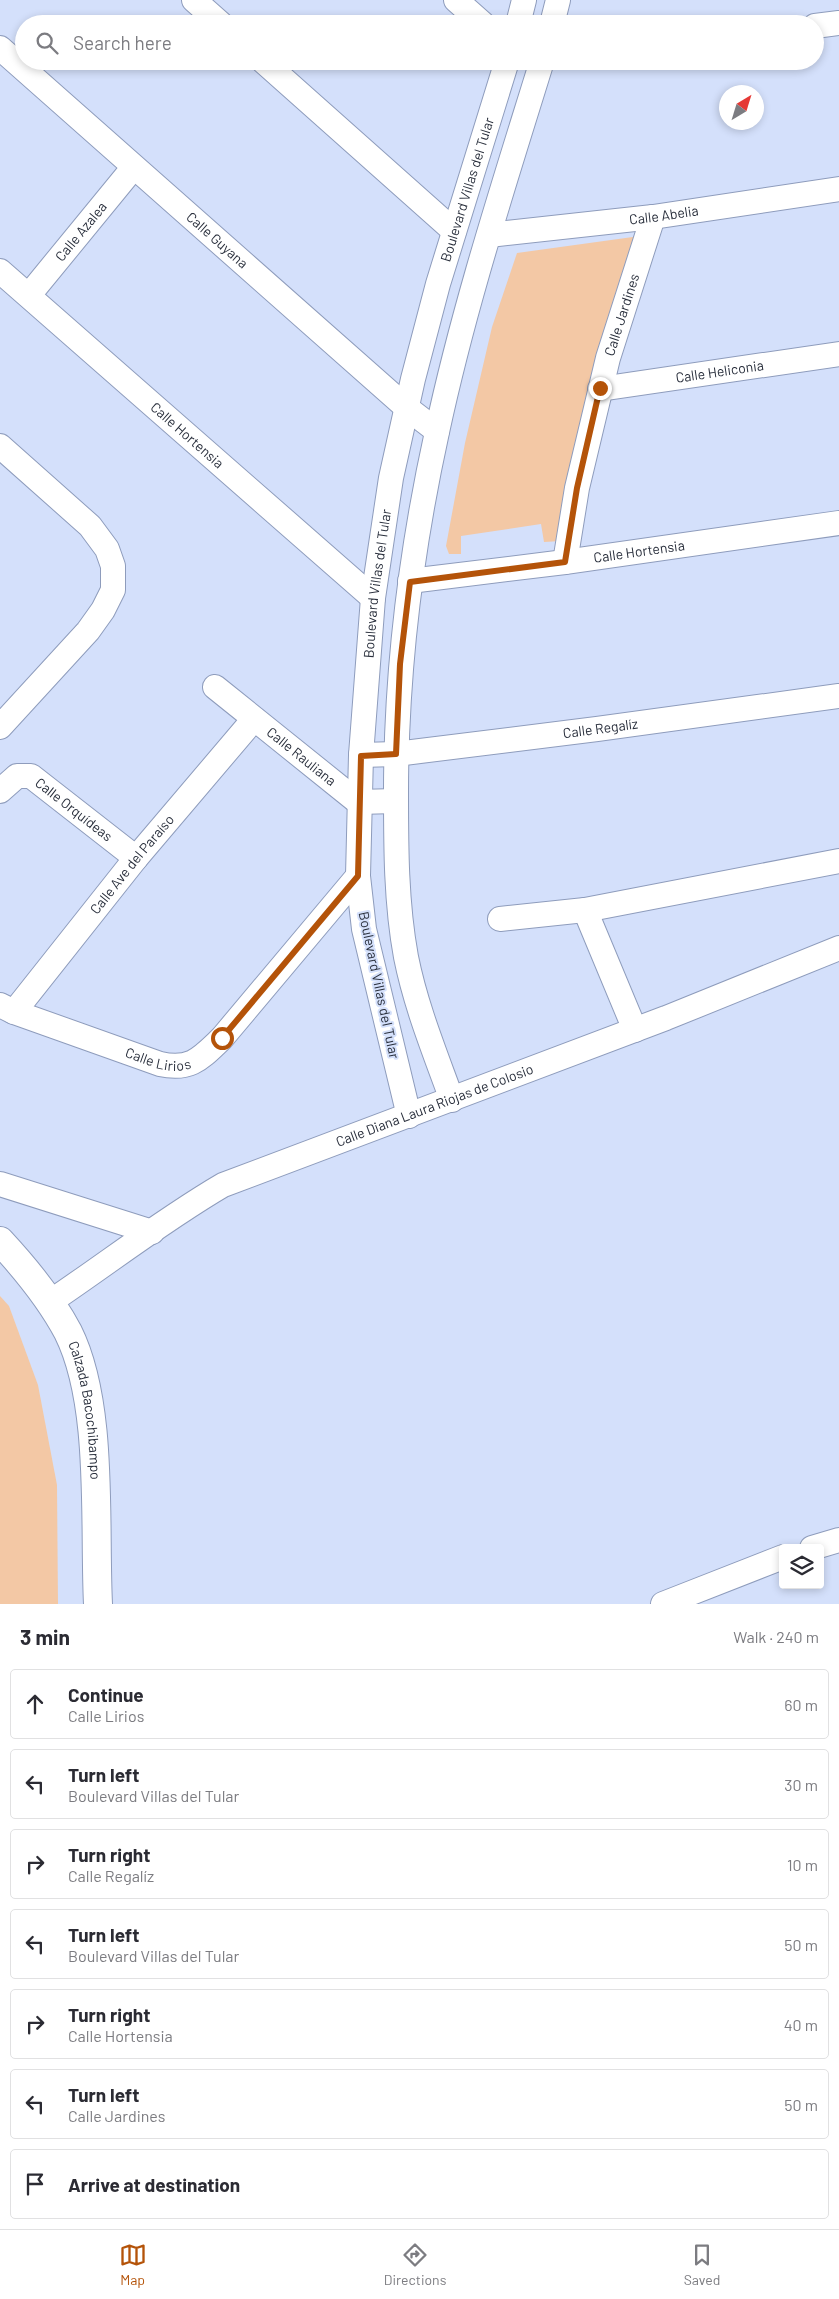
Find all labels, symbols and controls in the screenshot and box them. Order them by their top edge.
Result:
search box [15,15,824,70]
icon: search [33,29,61,57]
text: Search here [73,31,172,54]
north arrow [719,85,764,130]
street label: Boulevard Villas del Tular [436,115,497,264]
street label: Calle Azalea [51,198,110,264]
street label: Calle Abelia [628,201,700,228]
street label: Calle Guyana [183,208,252,272]
street label: Calle Jardines [600,271,642,358]
street label: Calle Heliconia [674,356,765,386]
route end [589,377,612,400]
street label: Calle Hortensia [147,398,228,471]
street label: Boulevard Villas del Tular [359,508,394,659]
street label: Calle Hortensia [592,536,686,566]
street label: Calle Regalíz [562,715,639,741]
street label: Calle Rauliana [264,723,340,789]
street label: Calle Orquídeas [32,774,116,845]
street label: Calle Ave del Paraíso [86,811,177,917]
street label: Boulevard Villas del Tular [356,910,403,1060]
route start [211,1027,234,1050]
street label: Calle Lirios [123,1043,193,1074]
street label: Calle Diana Laura Riojas de Colosio [333,1060,536,1150]
street label: Calzada Bacochibampo [65,1338,105,1480]
map controls [779,1544,824,1589]
button: layers [779,1544,824,1589]
text: 3 min [20,1624,70,1649]
text: Walk · 240 m [733,1627,819,1646]
text: Continue [68,1683,144,1706]
icon: ahead [21,1690,49,1718]
text: 60 m [784,1695,818,1714]
text: Calle Lirios [68,1706,144,1725]
text: Turn left [68,1763,139,1786]
icon: left [21,1770,49,1798]
text: 30 m [784,1775,818,1794]
text: Boulevard Villas del Tular [68,1786,239,1805]
text: Turn right [68,1843,150,1866]
icon: right [21,1850,49,1878]
text: 10 m [787,1855,818,1874]
text: Calle Regalíz [68,1866,154,1885]
text: Turn left [68,1923,139,1946]
icon: left [21,1930,49,1958]
text: 50 m [784,1935,818,1954]
text: Boulevard Villas del Tular [68,1946,239,1965]
text: Turn right [68,2003,150,2026]
icon: right [21,2010,49,2038]
text: 40 m [784,2015,818,2034]
text: Calle Hortensia [68,2026,173,2045]
text: Turn left [68,2083,139,2106]
icon: left [21,2090,49,2118]
text: 50 m [784,2095,818,2114]
text: Calle Jardines [68,2106,165,2125]
icon: arrive [21,2170,49,2198]
text: Arrive at destination [68,2173,240,2196]
tab: Map [119,2241,147,2288]
tab: Directions [384,2241,446,2288]
tab: Saved [684,2241,720,2288]

